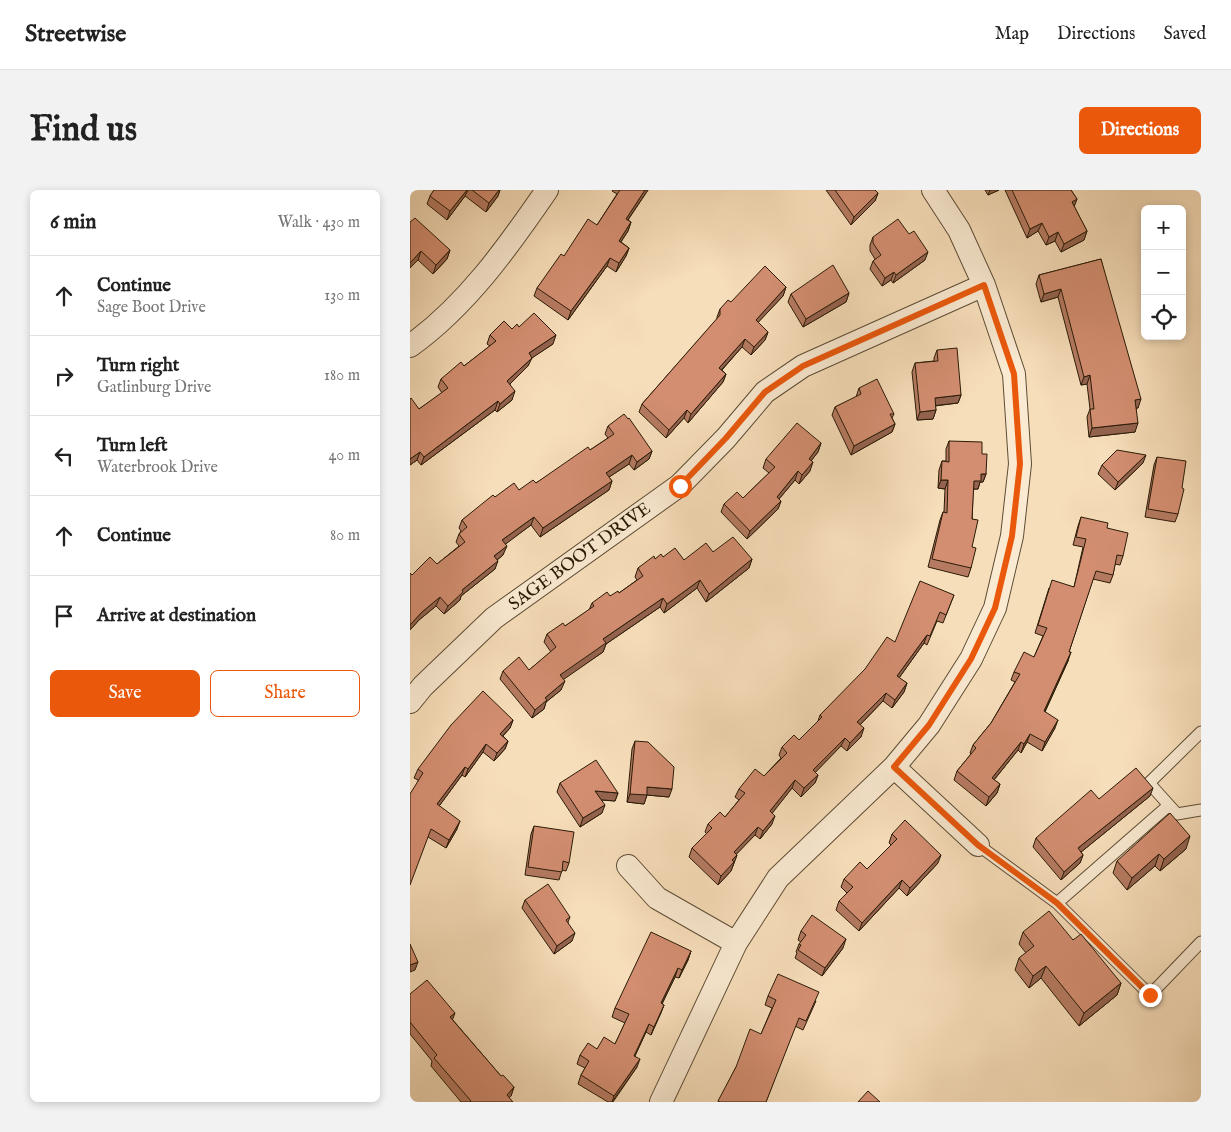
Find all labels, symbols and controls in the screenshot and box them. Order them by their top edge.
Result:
text: Streetwise [25,19,126,50]
text: Map [995,23,1029,46]
text: Directions [1057,23,1135,46]
text: Saved [1163,23,1206,46]
button: Directions [1079,107,1201,154]
text: Find us [30,108,137,153]
map controls [1141,205,1186,340]
button: + [1141,205,1186,250]
text: 6 min [50,209,96,236]
text: Walk · 430 m [278,213,360,233]
button: − [1141,250,1186,295]
text: Continue [97,274,171,298]
icon: ahead [50,282,78,310]
text: 130 m [324,286,360,306]
button: locate [1141,295,1186,340]
text: Sage Boot Drive [97,298,206,318]
text: Turn right [97,354,179,378]
icon: right [50,362,78,390]
text: 180 m [324,366,360,386]
text: Gatlinburg Drive [97,378,211,398]
text: Turn left [97,434,168,458]
icon: left [50,442,78,470]
text: 40 m [328,446,360,466]
text: Waterbrook Drive [97,458,218,478]
route start [669,475,692,498]
street label: SAGE BOOT DRIVE [504,498,656,616]
icon: ahead [50,522,78,550]
text: Continue [97,524,171,548]
text: 80 m [330,526,360,546]
icon: arrive [50,602,78,630]
text: Arrive at destination [97,604,256,628]
button: Save [50,670,200,717]
button: Share [210,670,360,717]
route end [1139,984,1162,1007]

